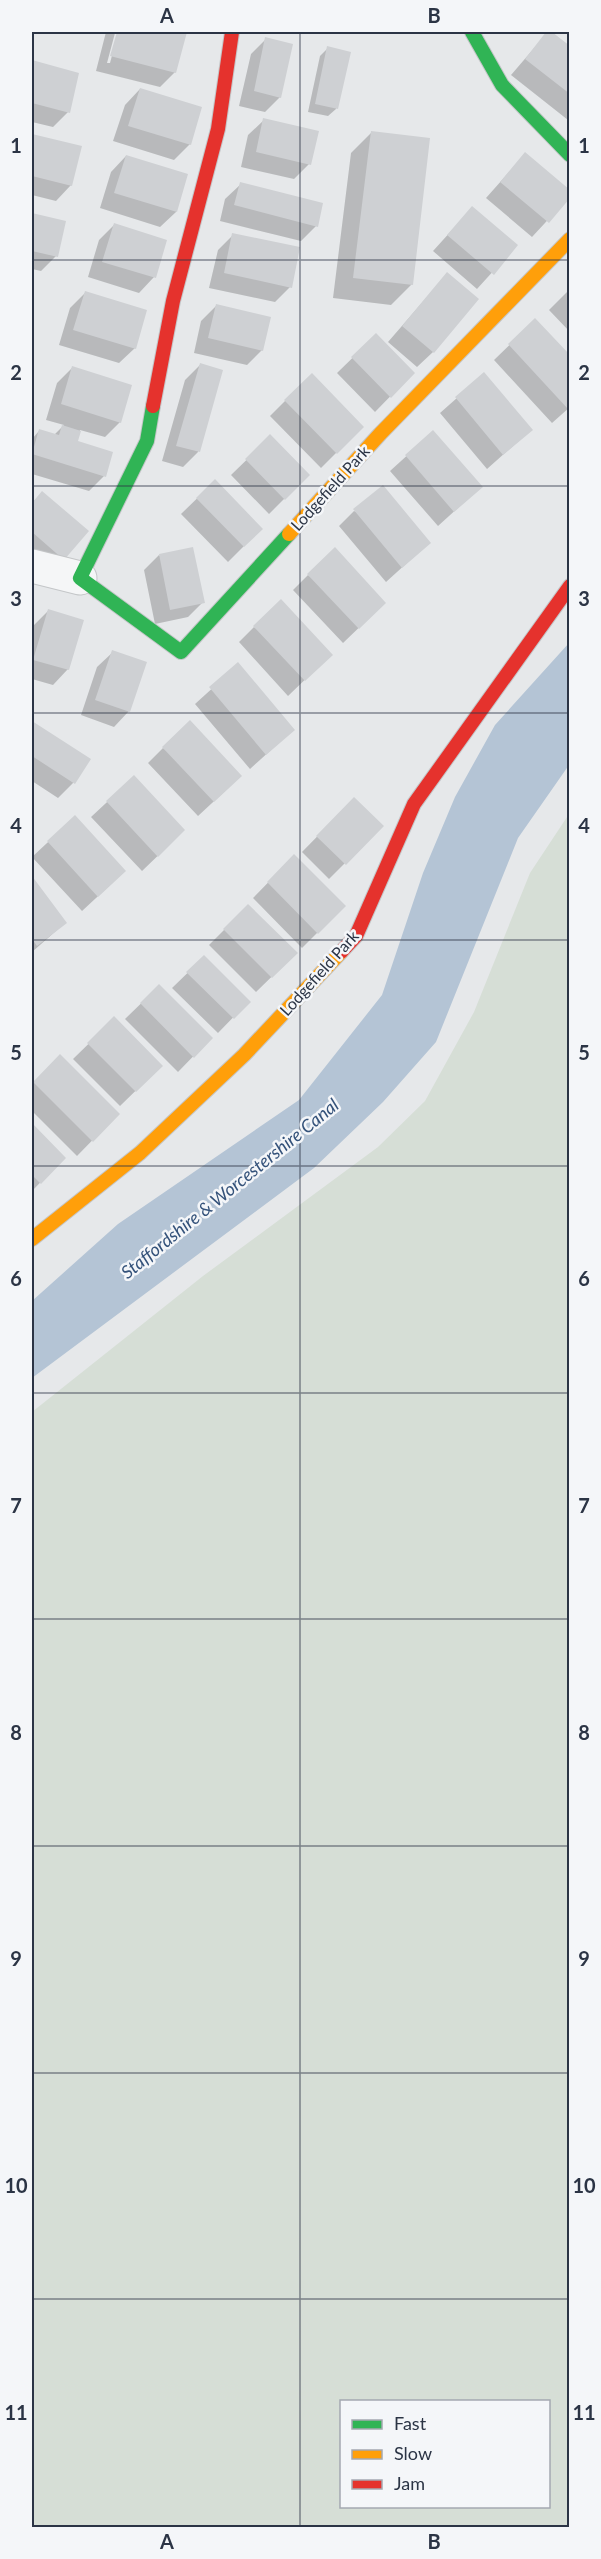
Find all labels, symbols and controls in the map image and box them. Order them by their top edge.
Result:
text: A [159,3,174,27]
text: B [427,3,441,27]
text: 1 [10,133,22,157]
text: 1 [578,133,590,157]
text: 2 [10,360,22,384]
text: 2 [578,360,590,384]
street label: Lodgefield Park [286,441,373,534]
text: 3 [10,586,22,610]
text: 3 [578,586,590,610]
text: 4 [10,813,22,837]
text: 4 [578,813,590,837]
street label: Lodgefield Park [275,926,362,1019]
text: 5 [10,1040,22,1064]
text: 5 [578,1040,590,1064]
water label: Staffordshire & Worcestershire Canal [116,1094,343,1283]
text: 6 [10,1266,22,1290]
text: 6 [578,1266,590,1290]
text: 7 [10,1493,22,1517]
text: 7 [578,1493,590,1517]
text: 8 [10,1720,22,1744]
text: 8 [578,1720,590,1744]
text: 9 [10,1946,22,1970]
text: 9 [578,1946,590,1970]
text: 10 [4,2173,28,2197]
text: 10 [572,2173,596,2197]
text: 11 [4,2400,28,2424]
legend [340,2400,550,2508]
text: 11 [572,2400,596,2424]
text: Fast [394,2412,427,2434]
text: Slow [394,2442,432,2464]
text: Jam [394,2472,425,2494]
text: A [159,2529,174,2553]
text: B [427,2529,441,2553]

